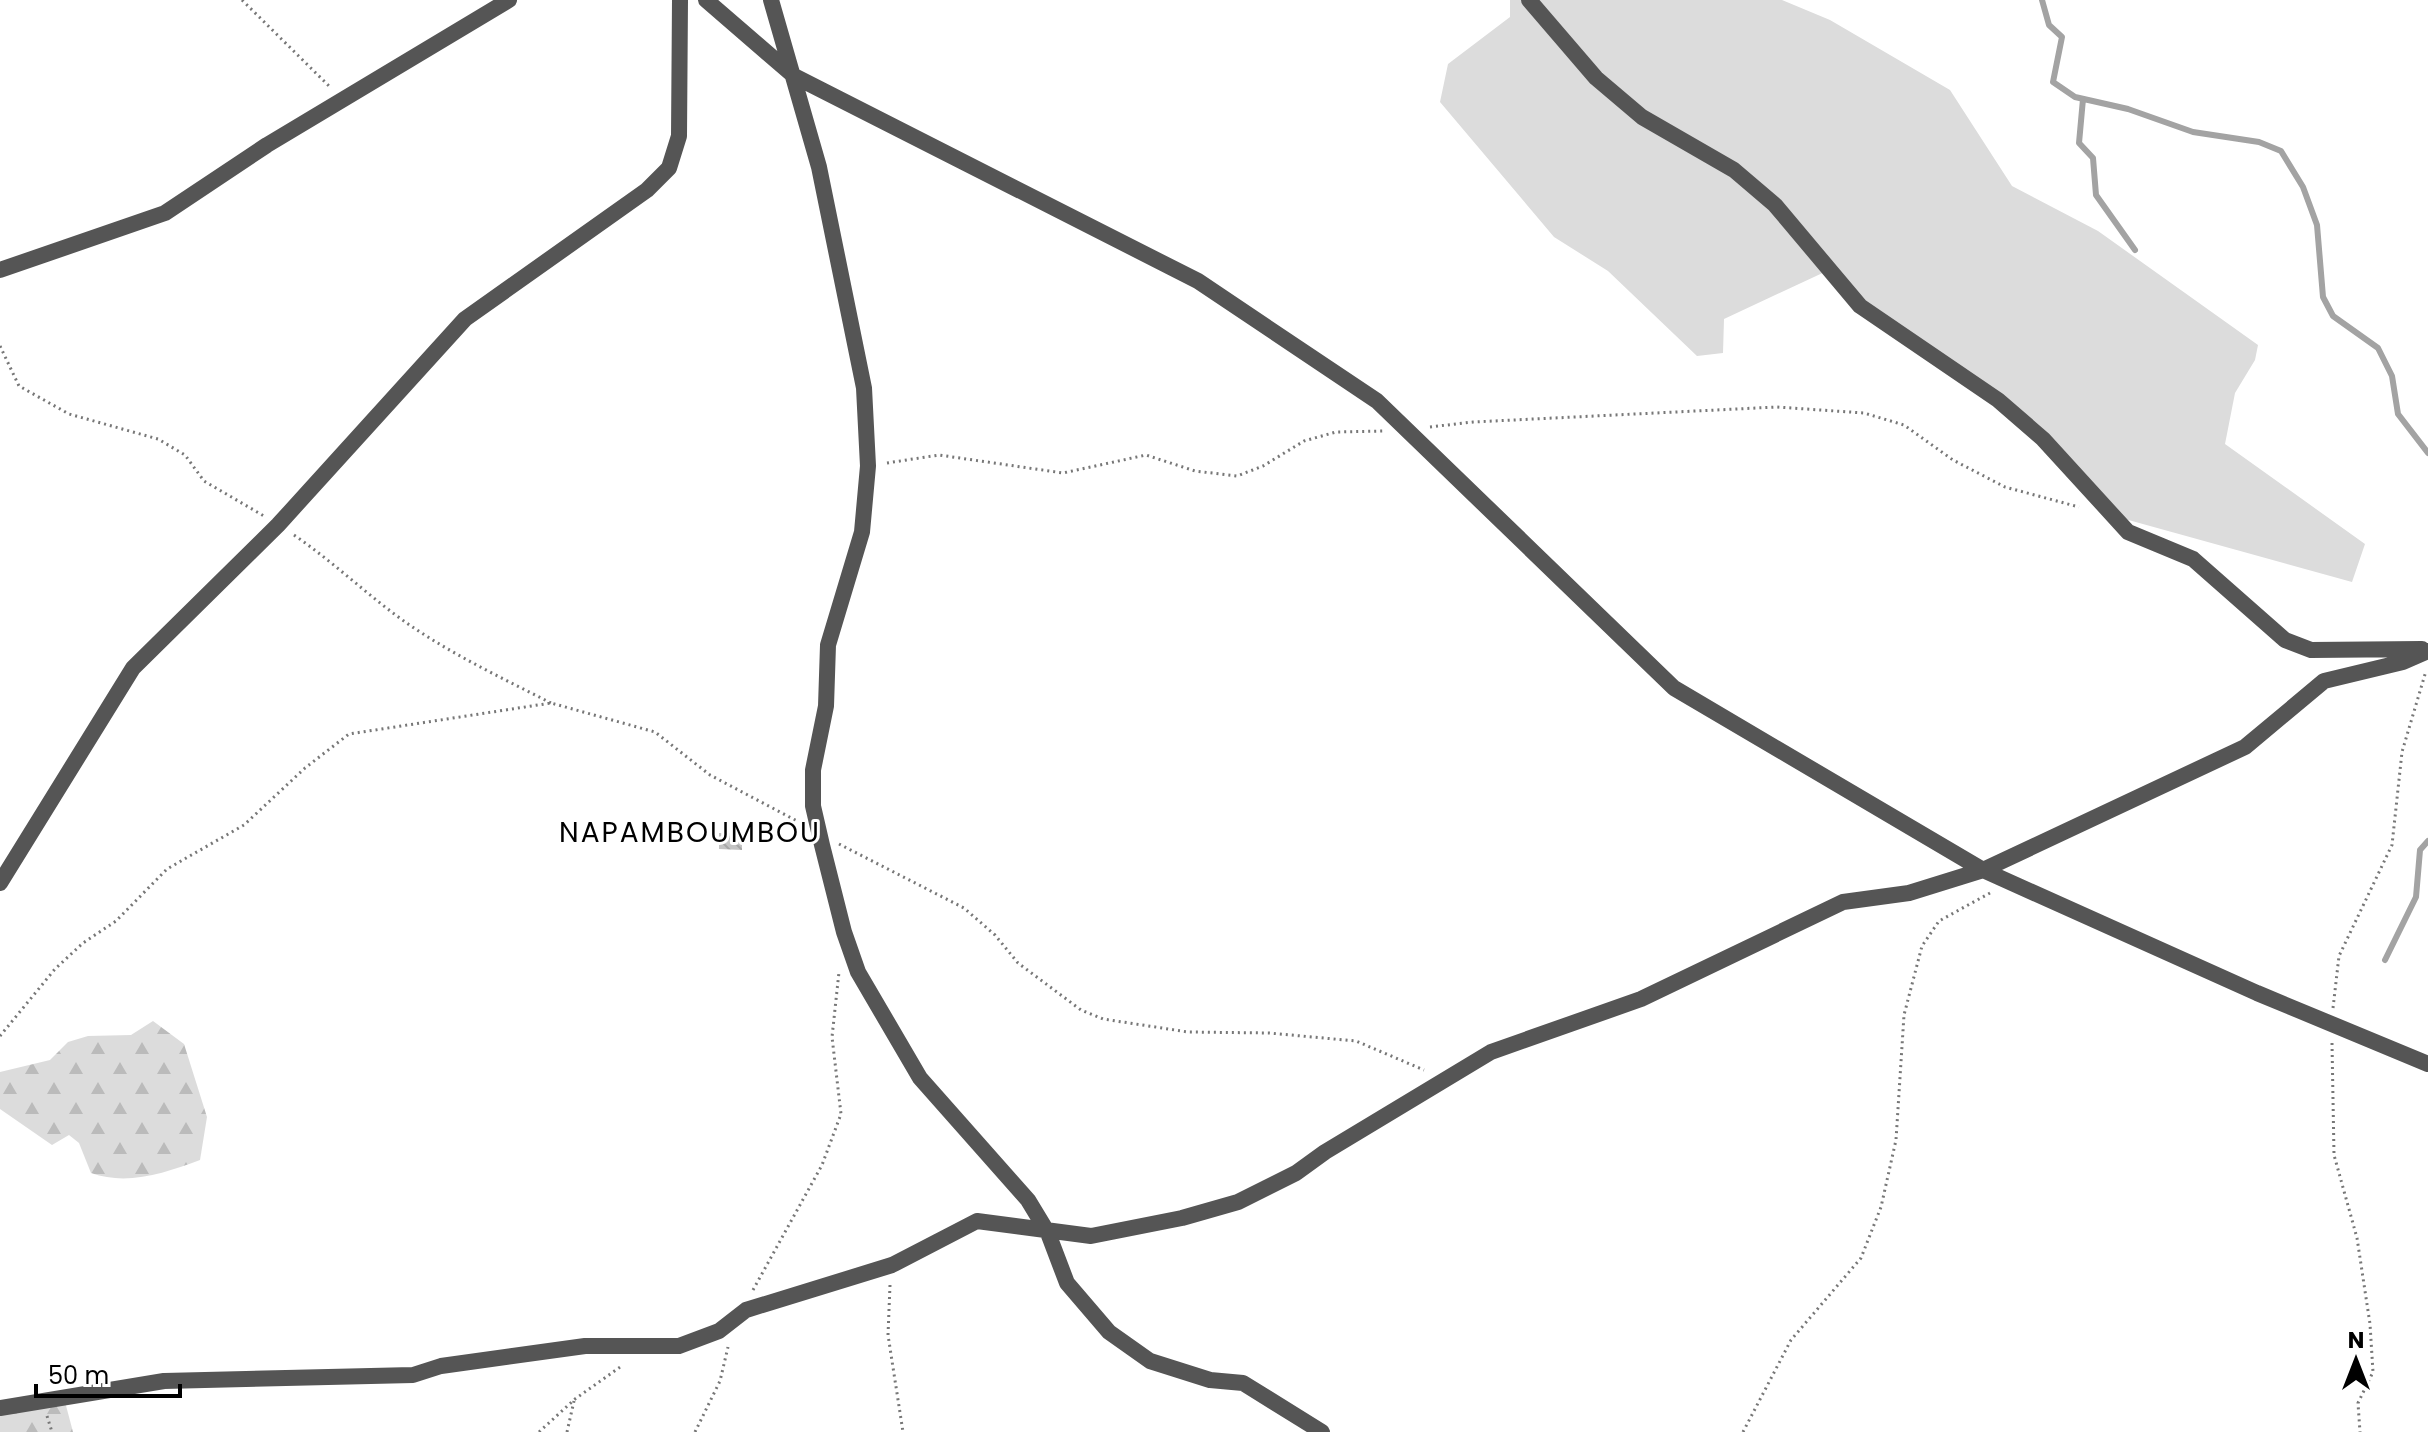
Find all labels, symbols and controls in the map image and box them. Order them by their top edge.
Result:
district label: NAPAMBOUMBOU [559,813,821,852]
north arrow [2316,1320,2396,1400]
text: N [2348,1325,2364,1356]
scale bar [36,1348,180,1398]
text: 50 m [48,1359,109,1392]

